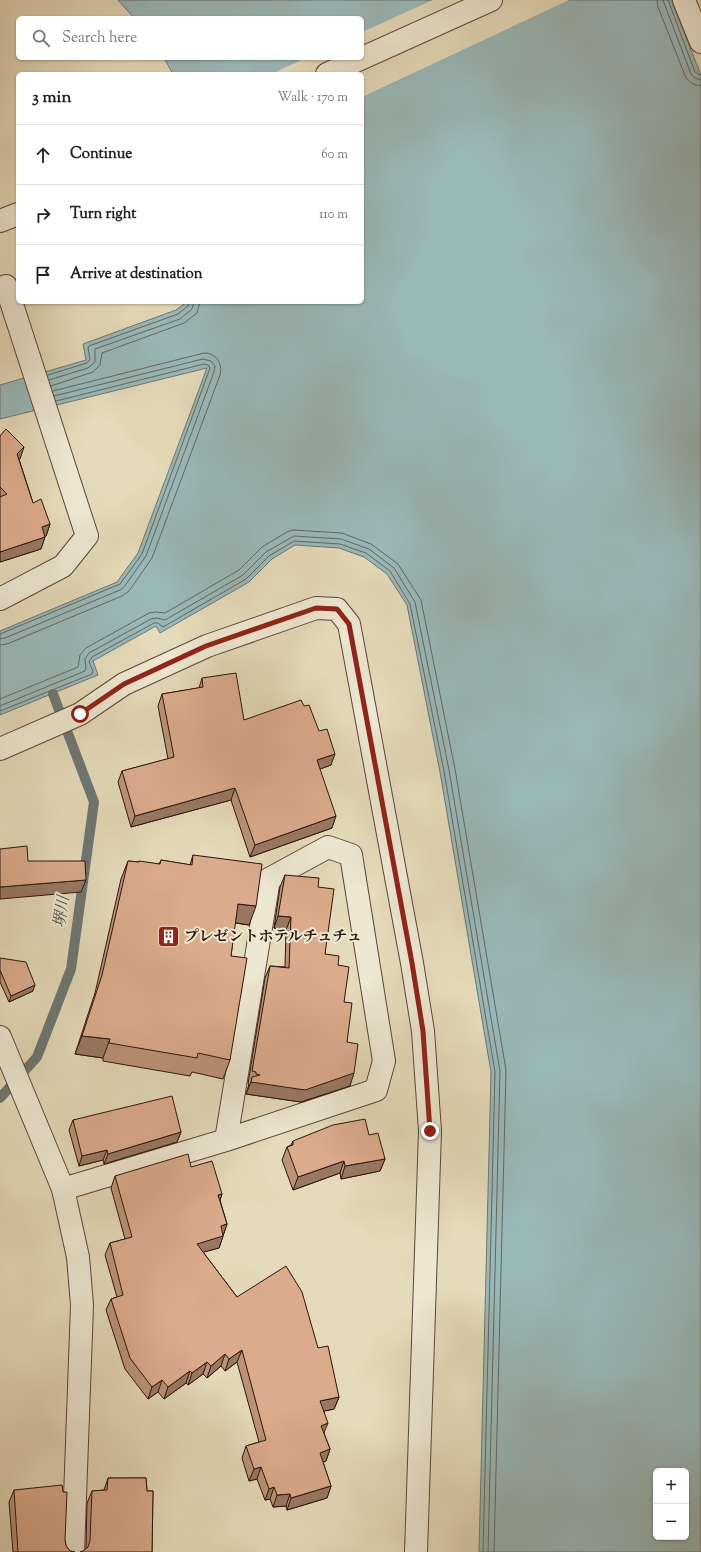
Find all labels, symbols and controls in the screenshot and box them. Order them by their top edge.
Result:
search box [16,16,364,60]
icon: search [30,27,52,49]
text: Search here [62,28,137,49]
text: 3 min [32,86,71,110]
text: Walk · 170 m [278,89,348,107]
icon: ahead [32,144,54,166]
text: Continue [70,144,132,165]
text: 60 m [321,146,348,164]
icon: right [32,204,54,226]
text: Turn right [70,204,136,225]
text: 110 m [319,206,348,224]
icon: arrive [32,264,54,286]
text: Arrive at destination [70,264,203,285]
route start [71,705,89,723]
water label: 堺川 [49,893,77,929]
building icon: プレゼントホテルチュチュ [155,924,181,950]
place label: プレゼントホテルチュチュ [184,927,362,948]
route end [421,1122,439,1140]
map controls [653,1468,689,1540]
button: + [653,1468,689,1504]
button: − [653,1504,689,1540]

